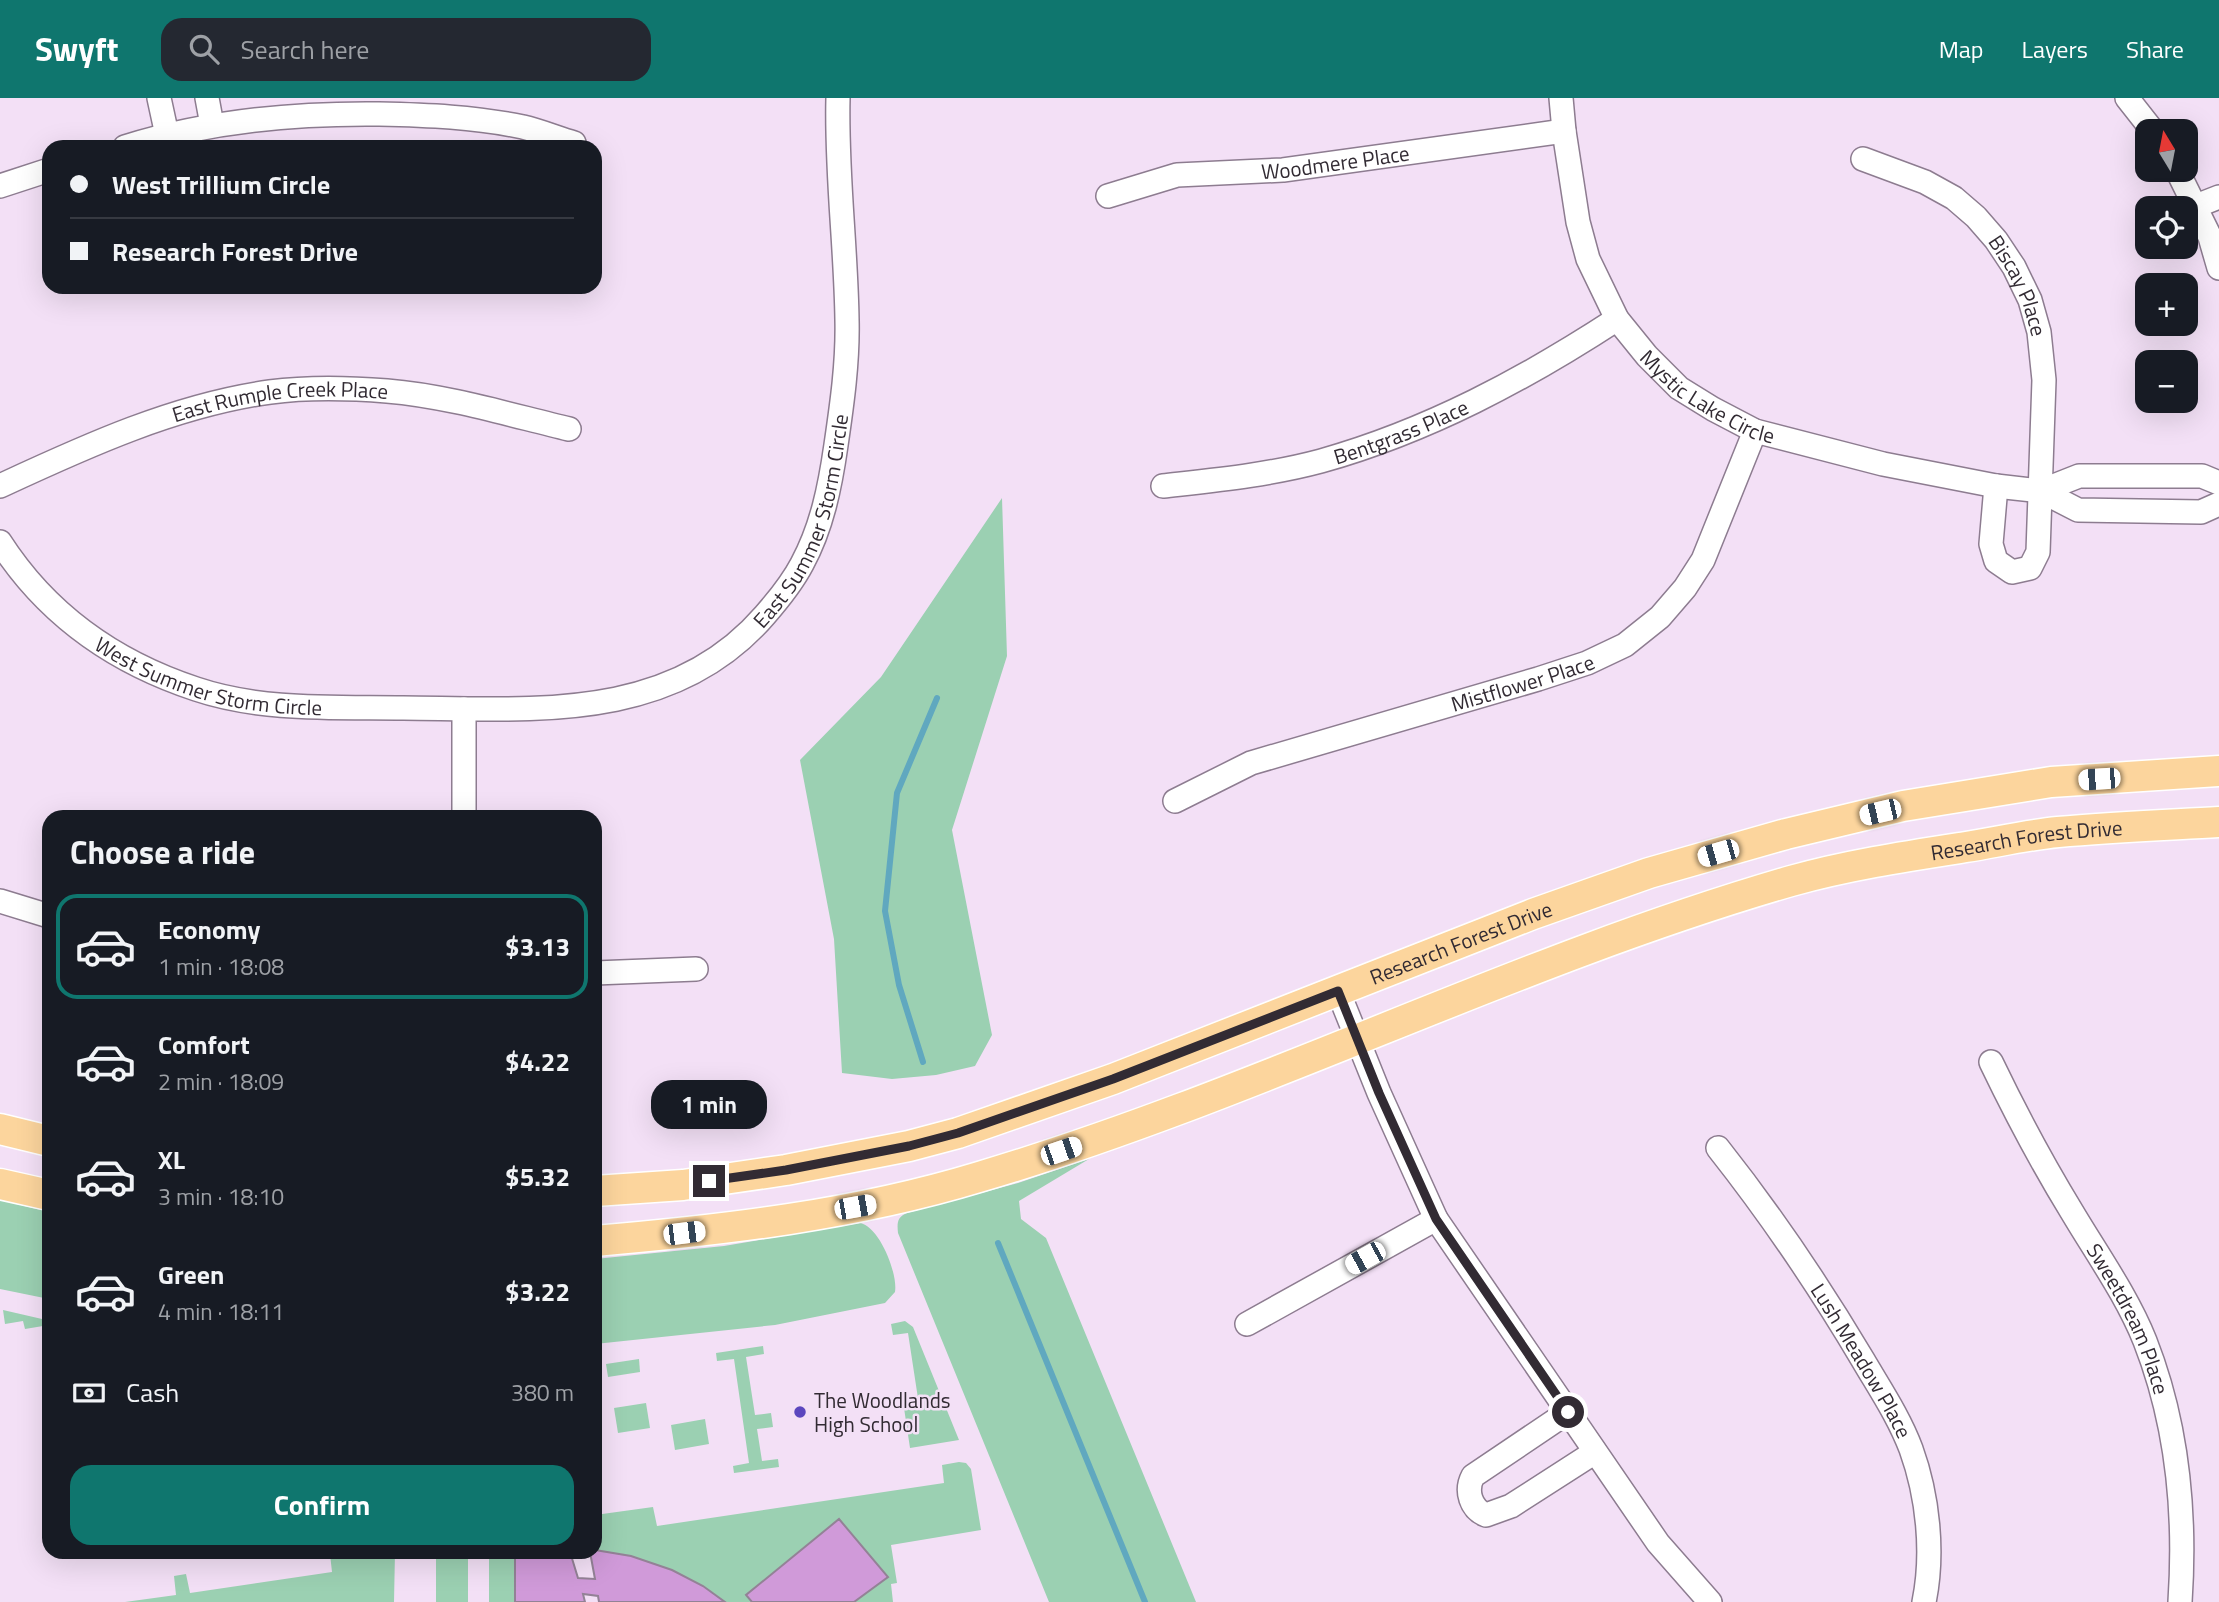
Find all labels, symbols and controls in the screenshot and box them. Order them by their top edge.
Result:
search box [161,18,651,81]
text: Swyft [35,24,119,74]
icon: search [185,30,223,68]
text: Search here [241,30,369,69]
text: Map [1939,31,1984,67]
text: Layers [2022,31,2088,67]
text: Share [2126,31,2184,67]
north arrow [2135,119,2198,182]
map controls [2135,119,2198,413]
street label: Woodmere Place [1260,137,1411,187]
text: West Trillium Circle [112,165,330,204]
button: locate [2135,196,2198,259]
street label: Biscay Place [1981,228,2055,340]
text: Research Forest Drive [112,232,358,271]
button: + [2135,273,2198,336]
street label: Mystic Lake Circle [1633,342,1778,451]
button: − [2135,350,2198,413]
street label: East Rumple Creek Place [168,372,389,430]
street label: Bentgrass Place [1329,391,1473,472]
street label: East Summer Storm Circle [745,412,856,635]
street label: West Summer Storm Circle [89,628,323,723]
street label: Mistflower Place [1447,646,1600,720]
car [2078,767,2121,791]
car [1858,797,1903,827]
street label: Research Forest Drive [1928,811,2123,868]
text: Choose a ride [70,828,255,876]
car [1695,837,1742,869]
street label: Research Forest Drive [1365,893,1556,993]
text: Economy [158,910,260,949]
icon: car [74,915,137,978]
text: $3.13 [505,927,570,966]
text: 1 min · 18:08 [158,949,284,984]
text: Comfort [158,1025,250,1064]
icon: car [74,1030,137,1093]
text: $4.22 [505,1042,570,1081]
text: 2 min · 18:09 [158,1064,284,1099]
callout: 1 min [651,1080,767,1128]
text: 1 min [681,1087,737,1122]
car [1038,1134,1085,1168]
text: XL [158,1140,185,1179]
icon: car [74,1145,137,1208]
text: $5.32 [505,1157,570,1196]
route end [693,1165,725,1197]
text: 3 min · 18:10 [158,1179,284,1214]
car [833,1193,878,1221]
car [662,1220,707,1246]
street label: Sweetdream Place [2079,1237,2178,1398]
car [1342,1239,1389,1277]
text: Green [158,1255,224,1294]
icon: car [74,1260,137,1323]
text: $3.22 [505,1272,570,1311]
street label: Lush Meadow Place [1803,1277,1920,1443]
text: 4 min · 18:11 [158,1294,284,1329]
text: Cash [126,1373,179,1412]
icon: cash [70,1374,108,1412]
text: 380 m [511,1375,574,1410]
place label: The Woodlands High School [814,1384,951,1440]
route start [1552,1396,1584,1428]
marker: The Woodlands High School [792,1404,808,1420]
button: Confirm [70,1465,574,1545]

